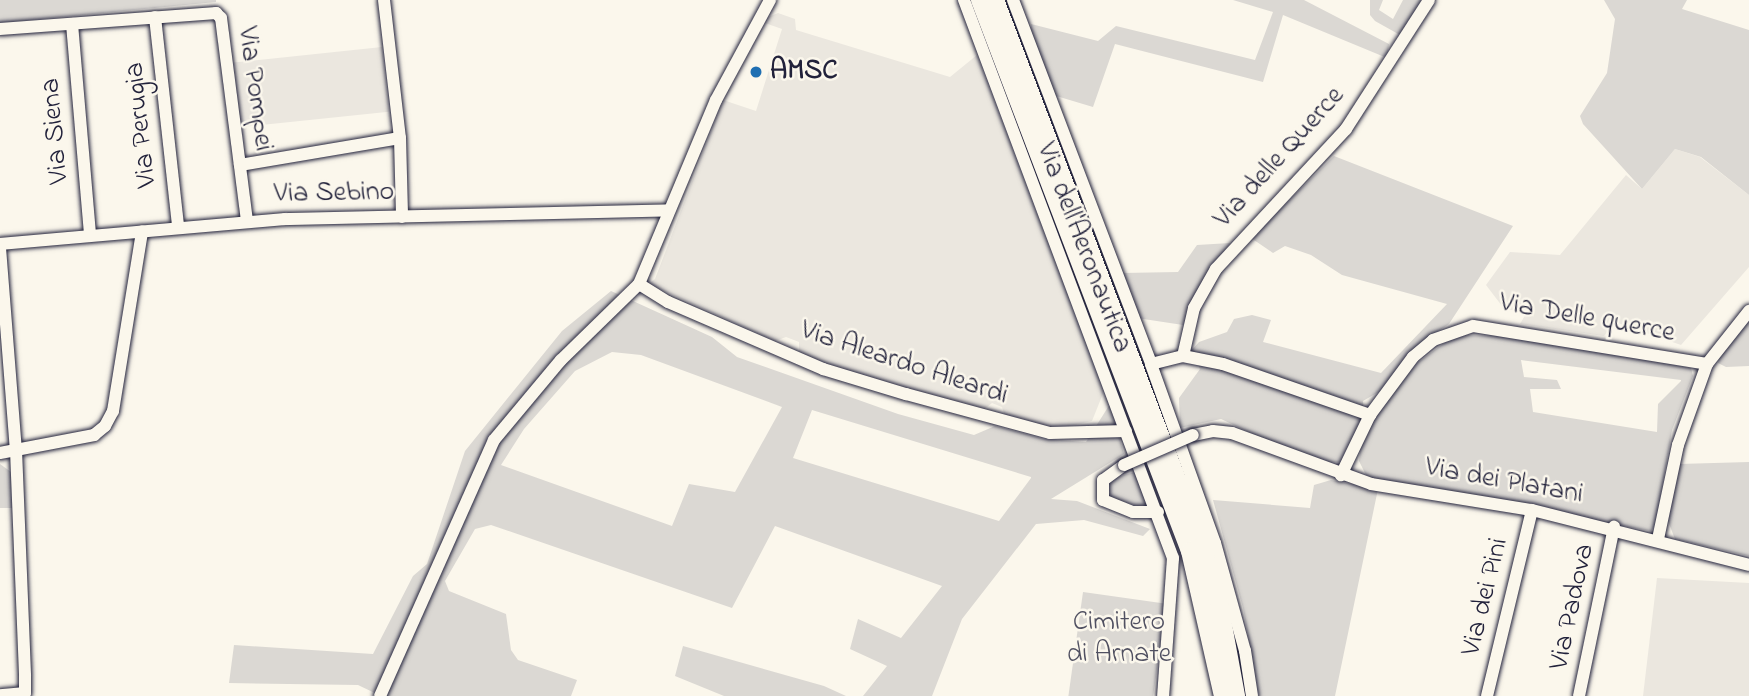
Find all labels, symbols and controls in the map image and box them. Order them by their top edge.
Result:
street label: Via Pompei [229,25,279,153]
place label: AMSC [770,55,838,89]
street label: Via Perugia [119,61,165,189]
marker: AMSC [748,64,764,80]
street label: Via Siena [35,77,77,185]
street label: Via delle Querce [1208,80,1352,236]
street label: Via dell'Aeronautica [1027,138,1139,358]
street label: Via Sebino [274,176,394,212]
street label: Via Delle querce [1497,287,1677,351]
street label: Via Aleardo Aleardi [796,315,1012,413]
street label: Via dei Platani [1422,452,1586,512]
street label: Via dei Pini [1455,534,1517,660]
street label: Via Padova [1543,541,1603,673]
park label: Cimitero di Arnate [1067,606,1171,672]

